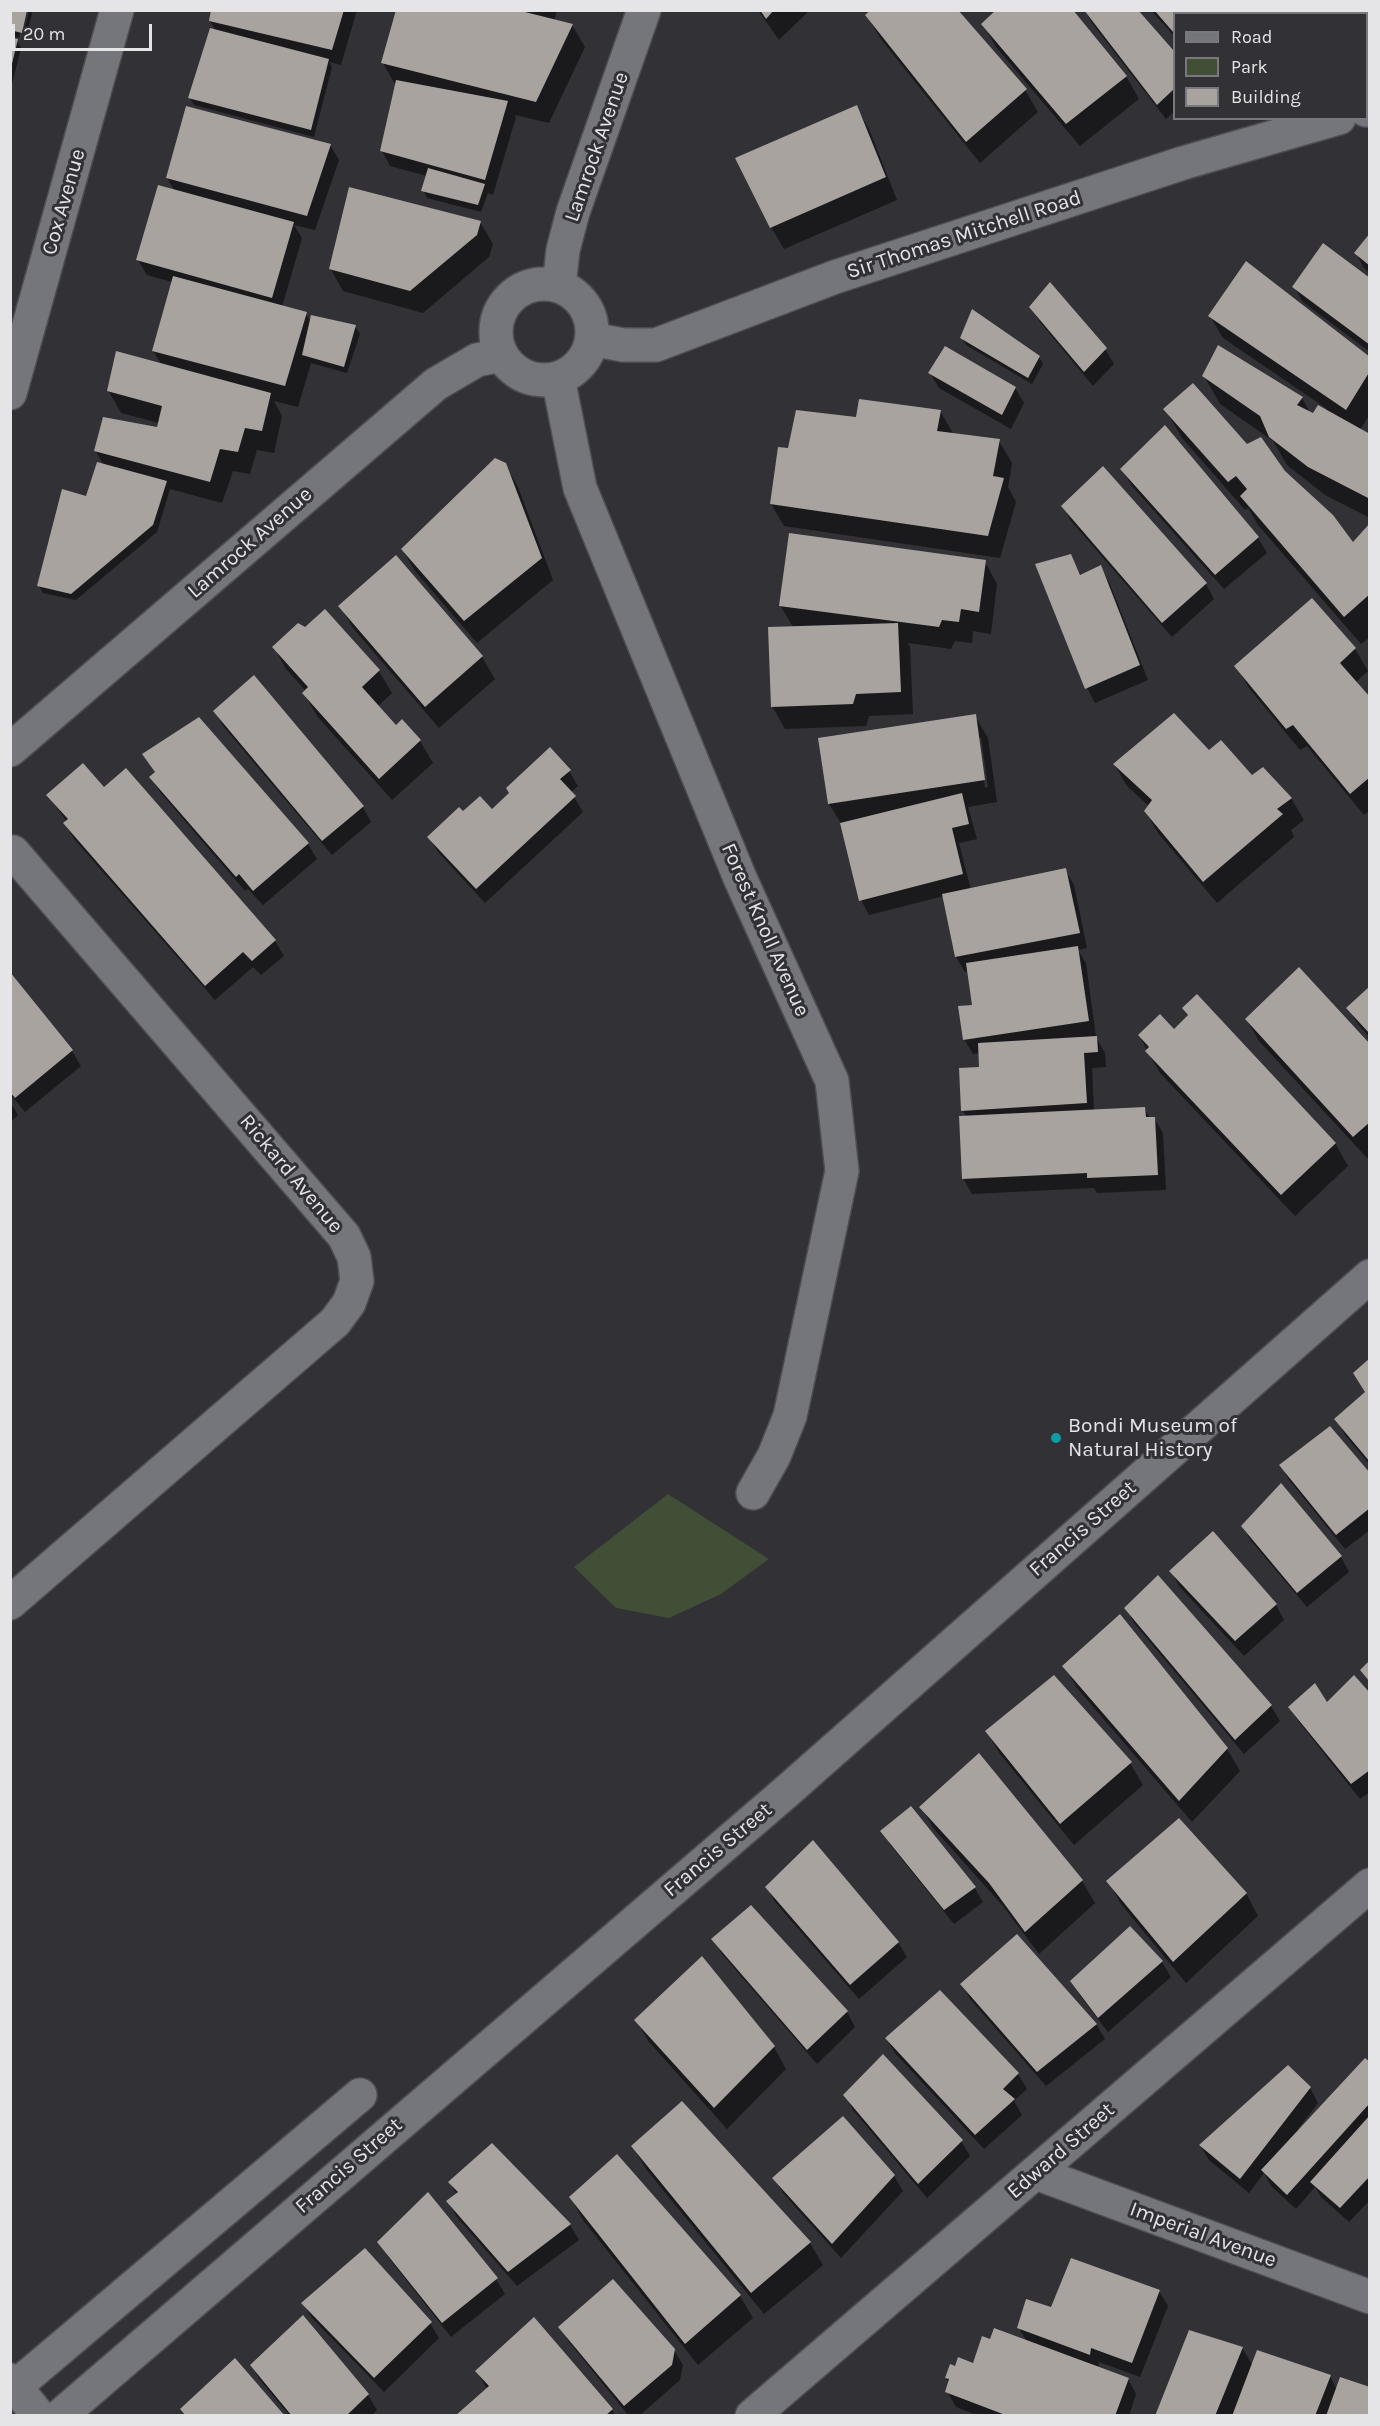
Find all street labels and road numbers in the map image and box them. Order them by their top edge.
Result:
street label: Lamrock Avenue [560,69,634,225]
street label: Cox Avenue [37,146,91,258]
street label: Sir Thomas Mitchell Road [844,185,1084,285]
street label: Lamrock Avenue [183,482,317,604]
street label: Forest Knoll Avenue [715,839,815,1021]
street label: Rickard Avenue [234,1109,348,1239]
street label: Francis Street [1024,1476,1142,1582]
street label: Francis Street [659,1797,777,1903]
street label: Edward Street [1002,2098,1120,2204]
street label: Francis Street [290,2113,408,2219]
street label: Imperial Avenue [1126,2197,1280,2273]

